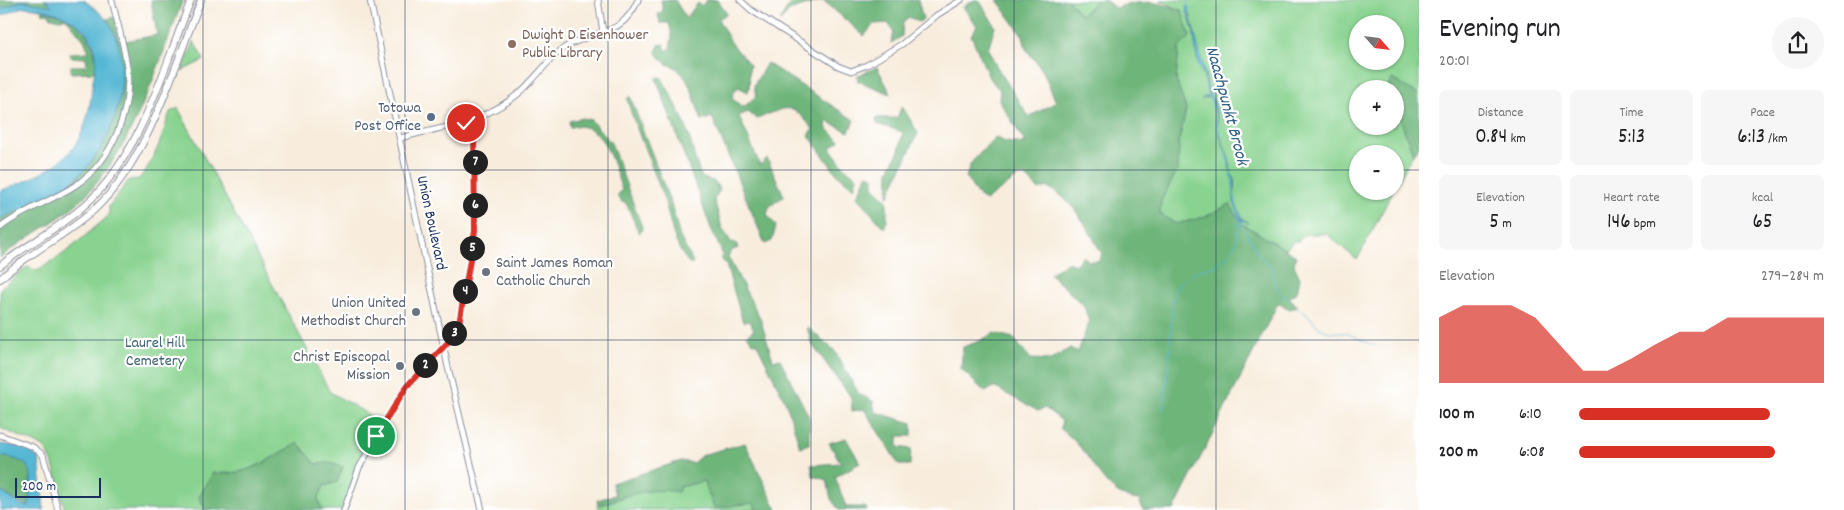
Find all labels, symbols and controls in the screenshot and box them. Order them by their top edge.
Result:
text: Evening run [1439,11,1561,51]
north arrow [1349,15,1404,70]
map controls [1349,15,1404,200]
button: share [1772,17,1824,69]
place label: Dwight D Eisenhower Public Library [522,24,648,65]
marker: Dwight D Eisenhower Public Library [506,38,518,50]
water label: Naachpunkt Brook [1198,44,1254,170]
text: 20:01 [1439,50,1470,73]
button: + [1349,80,1404,135]
place label: Totowa Post Office [354,97,421,138]
pin [445,102,487,144]
text: Distance [1478,103,1523,123]
text: Time [1620,103,1643,123]
text: Pace [1750,103,1775,123]
icon: check [452,109,480,137]
marker: Totowa Post Office [425,111,437,123]
text: 0.84 [1475,123,1507,153]
text: 5:13 [1618,123,1645,153]
text: 6:13 [1737,123,1765,153]
text: km [1507,129,1526,149]
text: /km [1765,129,1788,149]
button: − [1349,145,1404,200]
pin: 7 [462,150,488,174]
text: 7 [473,152,478,172]
street label: Union Boulevard [410,174,452,272]
text: Elevation [1476,188,1525,208]
text: Heart rate [1603,188,1660,208]
text: kcal [1752,188,1773,208]
pin: 6 [462,192,488,218]
text: 6 [472,195,479,215]
text: 5 [1489,208,1499,238]
text: 146 [1607,208,1631,238]
text: 65 [1752,208,1773,238]
text: m [1499,214,1512,234]
text: bpm [1631,214,1656,234]
pin: 5 [460,236,484,260]
text: 5 [469,238,476,258]
place label: Saint James Roman Catholic Church [496,252,613,293]
text: Elevation [1439,265,1495,288]
text: 279–284 m [1761,265,1824,288]
marker: Saint James Roman Catholic Church [480,266,492,278]
pin: 4 [452,278,478,304]
text: 4 [463,281,468,301]
place label: Union United Methodist Church [301,292,406,333]
marker: Union United Methodist Church [410,306,422,318]
pin: 3 [442,320,466,346]
text: 3 [451,323,458,343]
park label: Laurel Hill Cemetery [125,332,185,373]
place label: Christ Episcopal Mission [293,346,390,387]
pin: 2 [412,352,438,378]
text: 2 [422,355,429,375]
marker: Christ Episcopal Mission [394,360,406,372]
text: 100 m [1439,403,1475,426]
text: 6:10 [1519,403,1542,426]
pin [355,415,397,457]
icon: arrive [362,422,390,450]
text: 200 m [1439,441,1478,464]
text: 6:08 [1519,441,1545,464]
scale bar [15,475,101,498]
text: 200 m [22,477,56,497]

